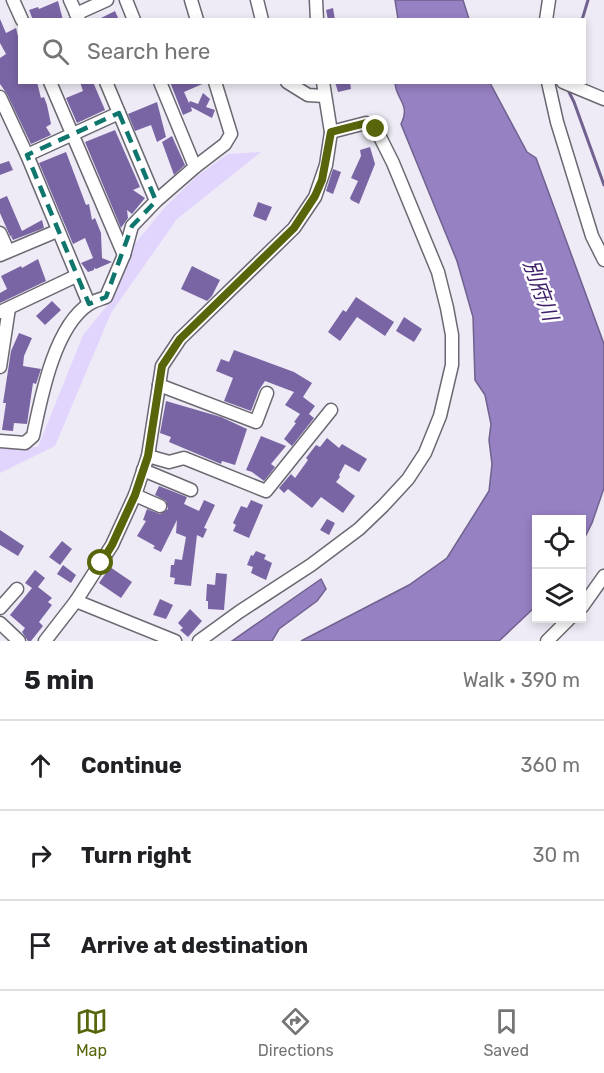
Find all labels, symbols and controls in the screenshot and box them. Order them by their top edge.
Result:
search box [18,18,586,84]
icon: search [39,35,72,68]
text: Search here [87,38,210,65]
route end [362,115,388,141]
water label: 別府川 [518,256,564,326]
map controls [532,515,586,623]
button: locate [532,515,586,569]
route start [87,549,113,575]
button: layers [532,569,586,623]
text: 5 min [24,665,94,696]
text: Walk · 390 m [463,668,580,692]
icon: ahead [24,749,57,782]
text: Continue [81,752,182,779]
text: 360 m [521,753,580,777]
icon: right [24,839,57,872]
text: Turn right [81,842,191,869]
text: 30 m [533,843,580,867]
icon: arrive [24,929,57,962]
text: Arrive at destination [81,932,308,959]
tab: Map [75,1005,108,1060]
tab: Directions [258,1005,334,1060]
tab: Saved [483,1005,529,1060]

